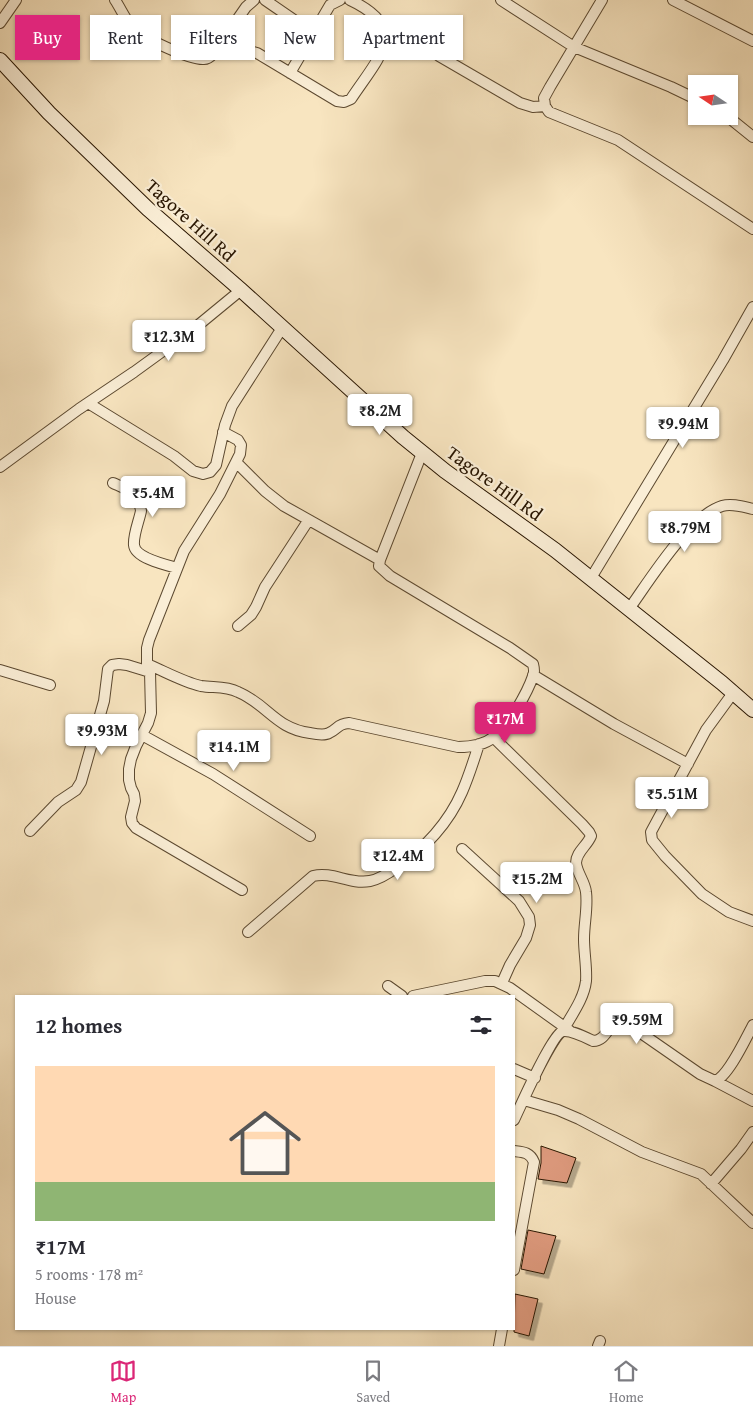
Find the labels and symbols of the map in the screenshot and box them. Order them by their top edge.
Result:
north arrow [688,75,738,125]
street label: Tagore Hill Rd [140,172,243,269]
pin: ₹12.3M [128,320,210,362]
pin: ₹8.2M [345,394,415,436]
pin: ₹9.94M [642,406,724,449]
street label: Tagore Hill Rd [441,439,549,528]
pin: ₹5.4M [118,476,188,518]
pin: ₹8.79M [644,510,726,553]
pin: ₹17M [475,702,535,744]
pin: ₹9.93M [61,714,143,756]
pin: ₹14.1M [193,730,275,772]
pin: ₹5.51M [631,776,713,819]
pin: ₹12.4M [357,838,439,881]
pin: ₹15.2M [496,862,578,904]
pin: ₹9.59M [596,1002,678,1045]

